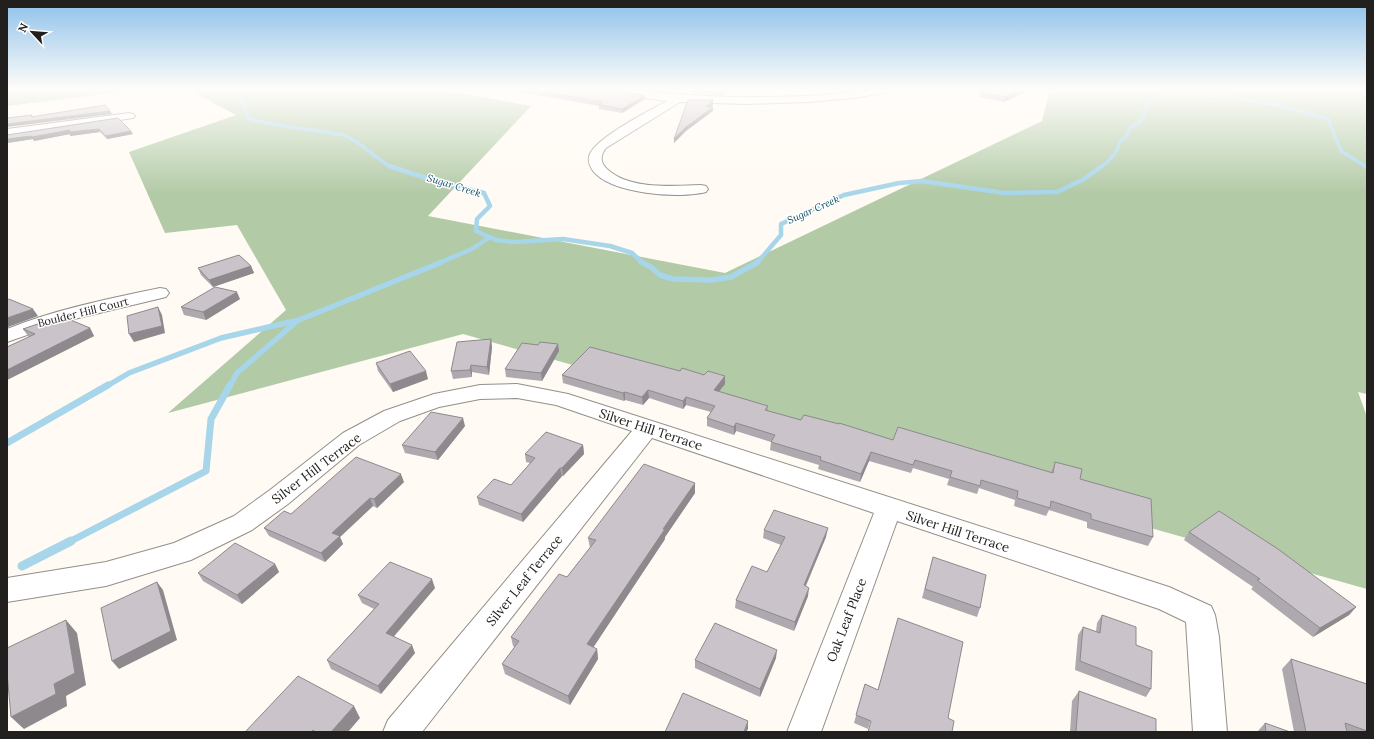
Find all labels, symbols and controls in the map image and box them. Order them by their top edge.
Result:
north arrow [12,12,52,52]
text: N [15,20,31,35]
water label: Sugar Creek [425,171,482,200]
water label: Sugar Creek [785,192,841,227]
street label: Boulder Hill Court [36,294,131,330]
street label: Silver Hill Terrace [597,405,705,454]
street label: Silver Hill Terrace [268,429,364,508]
street label: Silver Hill Terrace [904,507,1012,556]
street label: Silver Leaf Terrace [482,531,566,629]
street label: Oak Leaf Place [823,576,870,665]

